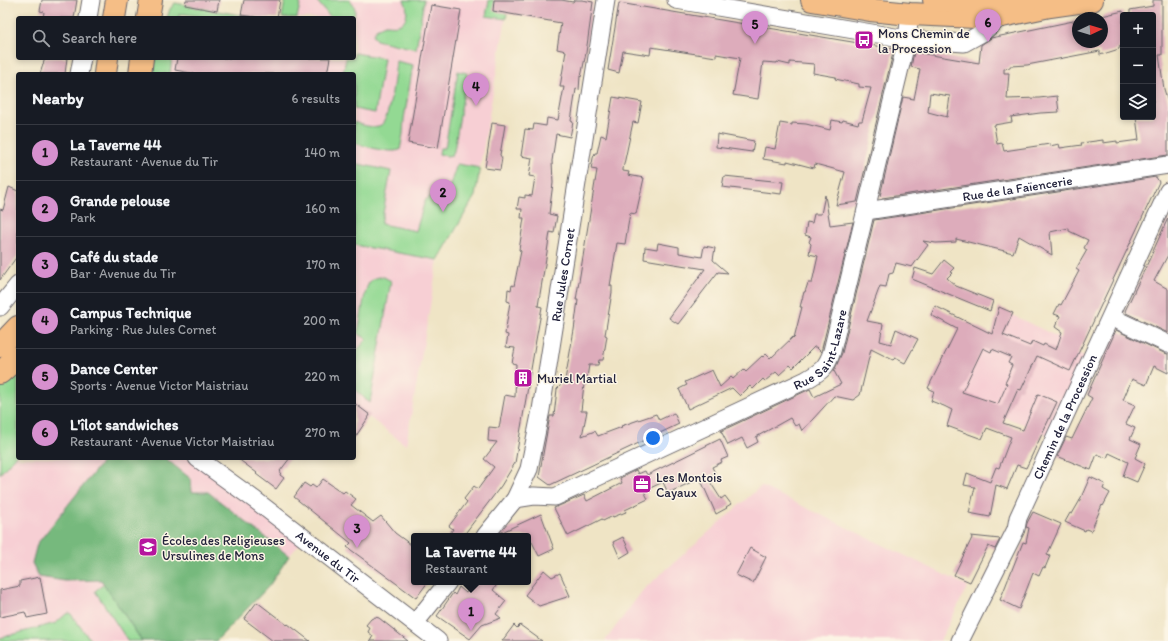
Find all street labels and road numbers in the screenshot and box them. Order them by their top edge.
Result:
street label: Rue de la Faïencerie [961,172,1073,204]
street label: Rue Jules Cornet [548,227,577,323]
street label: Rue Saint-Lazare [791,308,849,392]
street label: Chemin de la Procession [1029,351,1100,482]
street label: Avenue du Tir [293,527,364,586]

